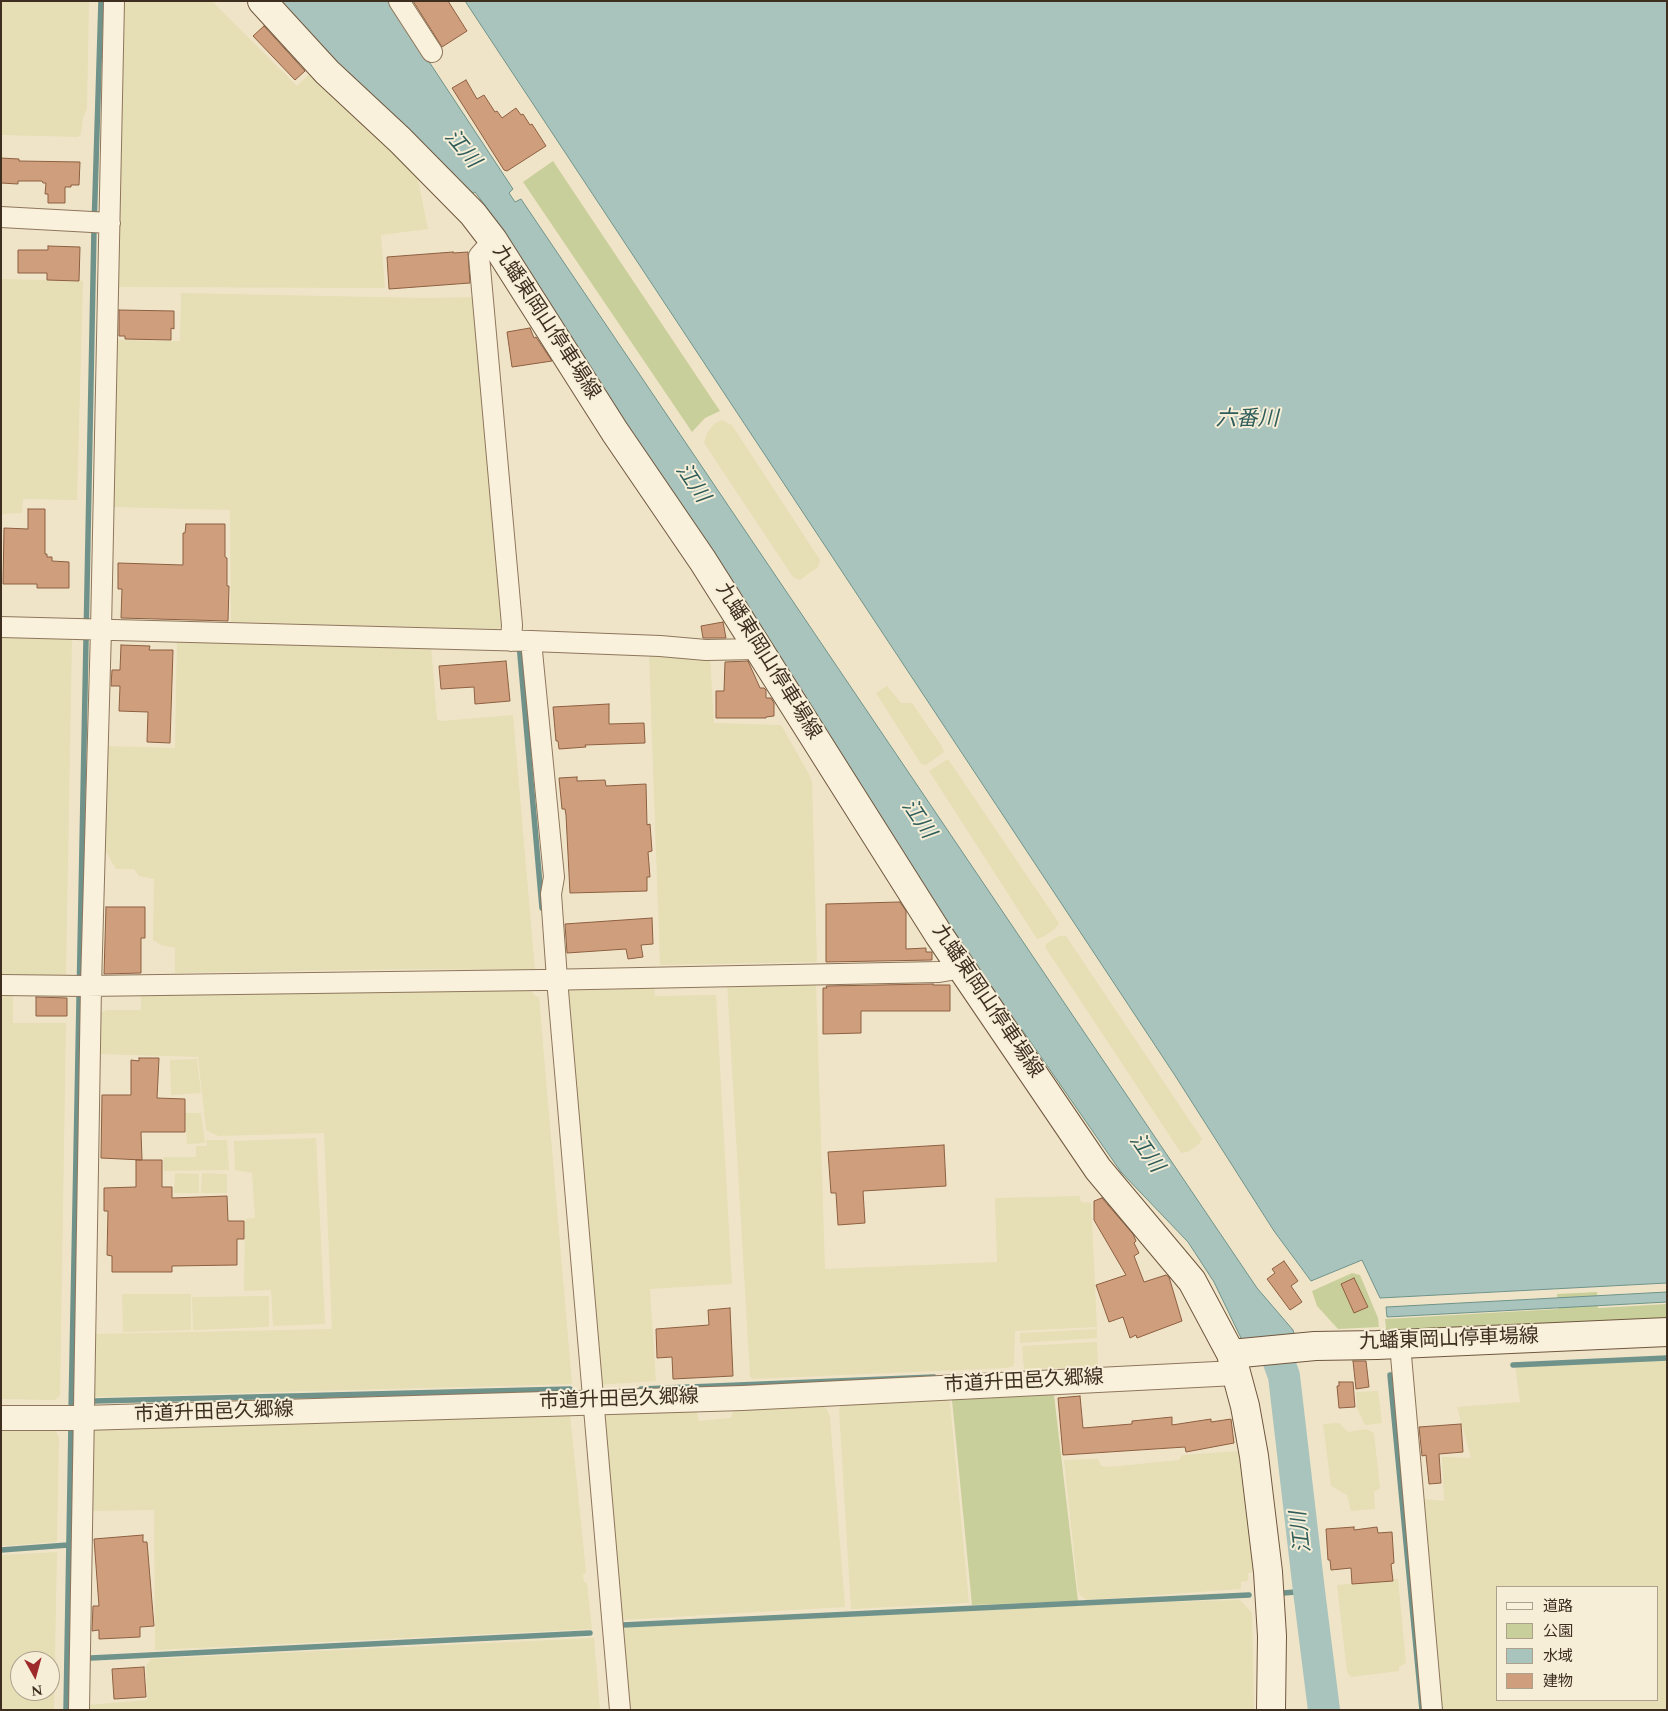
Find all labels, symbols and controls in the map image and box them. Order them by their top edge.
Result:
water label: 江川 [438,126,484,174]
street label: 九蟠東岡山停車場線 [486,241,604,405]
water label: 六番川 [1216,408,1278,434]
water label: 江川 [669,460,713,508]
street label: 九蟠東岡山停車場線 [709,579,825,745]
water label: 江川 [895,796,939,844]
street label: 九蟠東岡山停車場線 [926,921,1046,1083]
water label: 江川 [1123,1130,1167,1178]
street label: 九蟠東岡山停車場線 [1359,1326,1539,1356]
street label: 市道升田邑久郷線 [943,1367,1105,1399]
street label: 市道升田邑久郷線 [539,1386,699,1416]
street label: 市道升田邑久郷線 [134,1399,294,1429]
water label: 江川 [1288,1510,1318,1554]
legend [1496,1586,1658,1701]
text: 道路 [1543,1595,1573,1618]
text: 公園 [1543,1620,1573,1643]
text: 水域 [1543,1645,1573,1668]
north arrow [10,1651,60,1701]
text: 建物 [1543,1670,1573,1693]
text: N [30,1679,44,1702]

